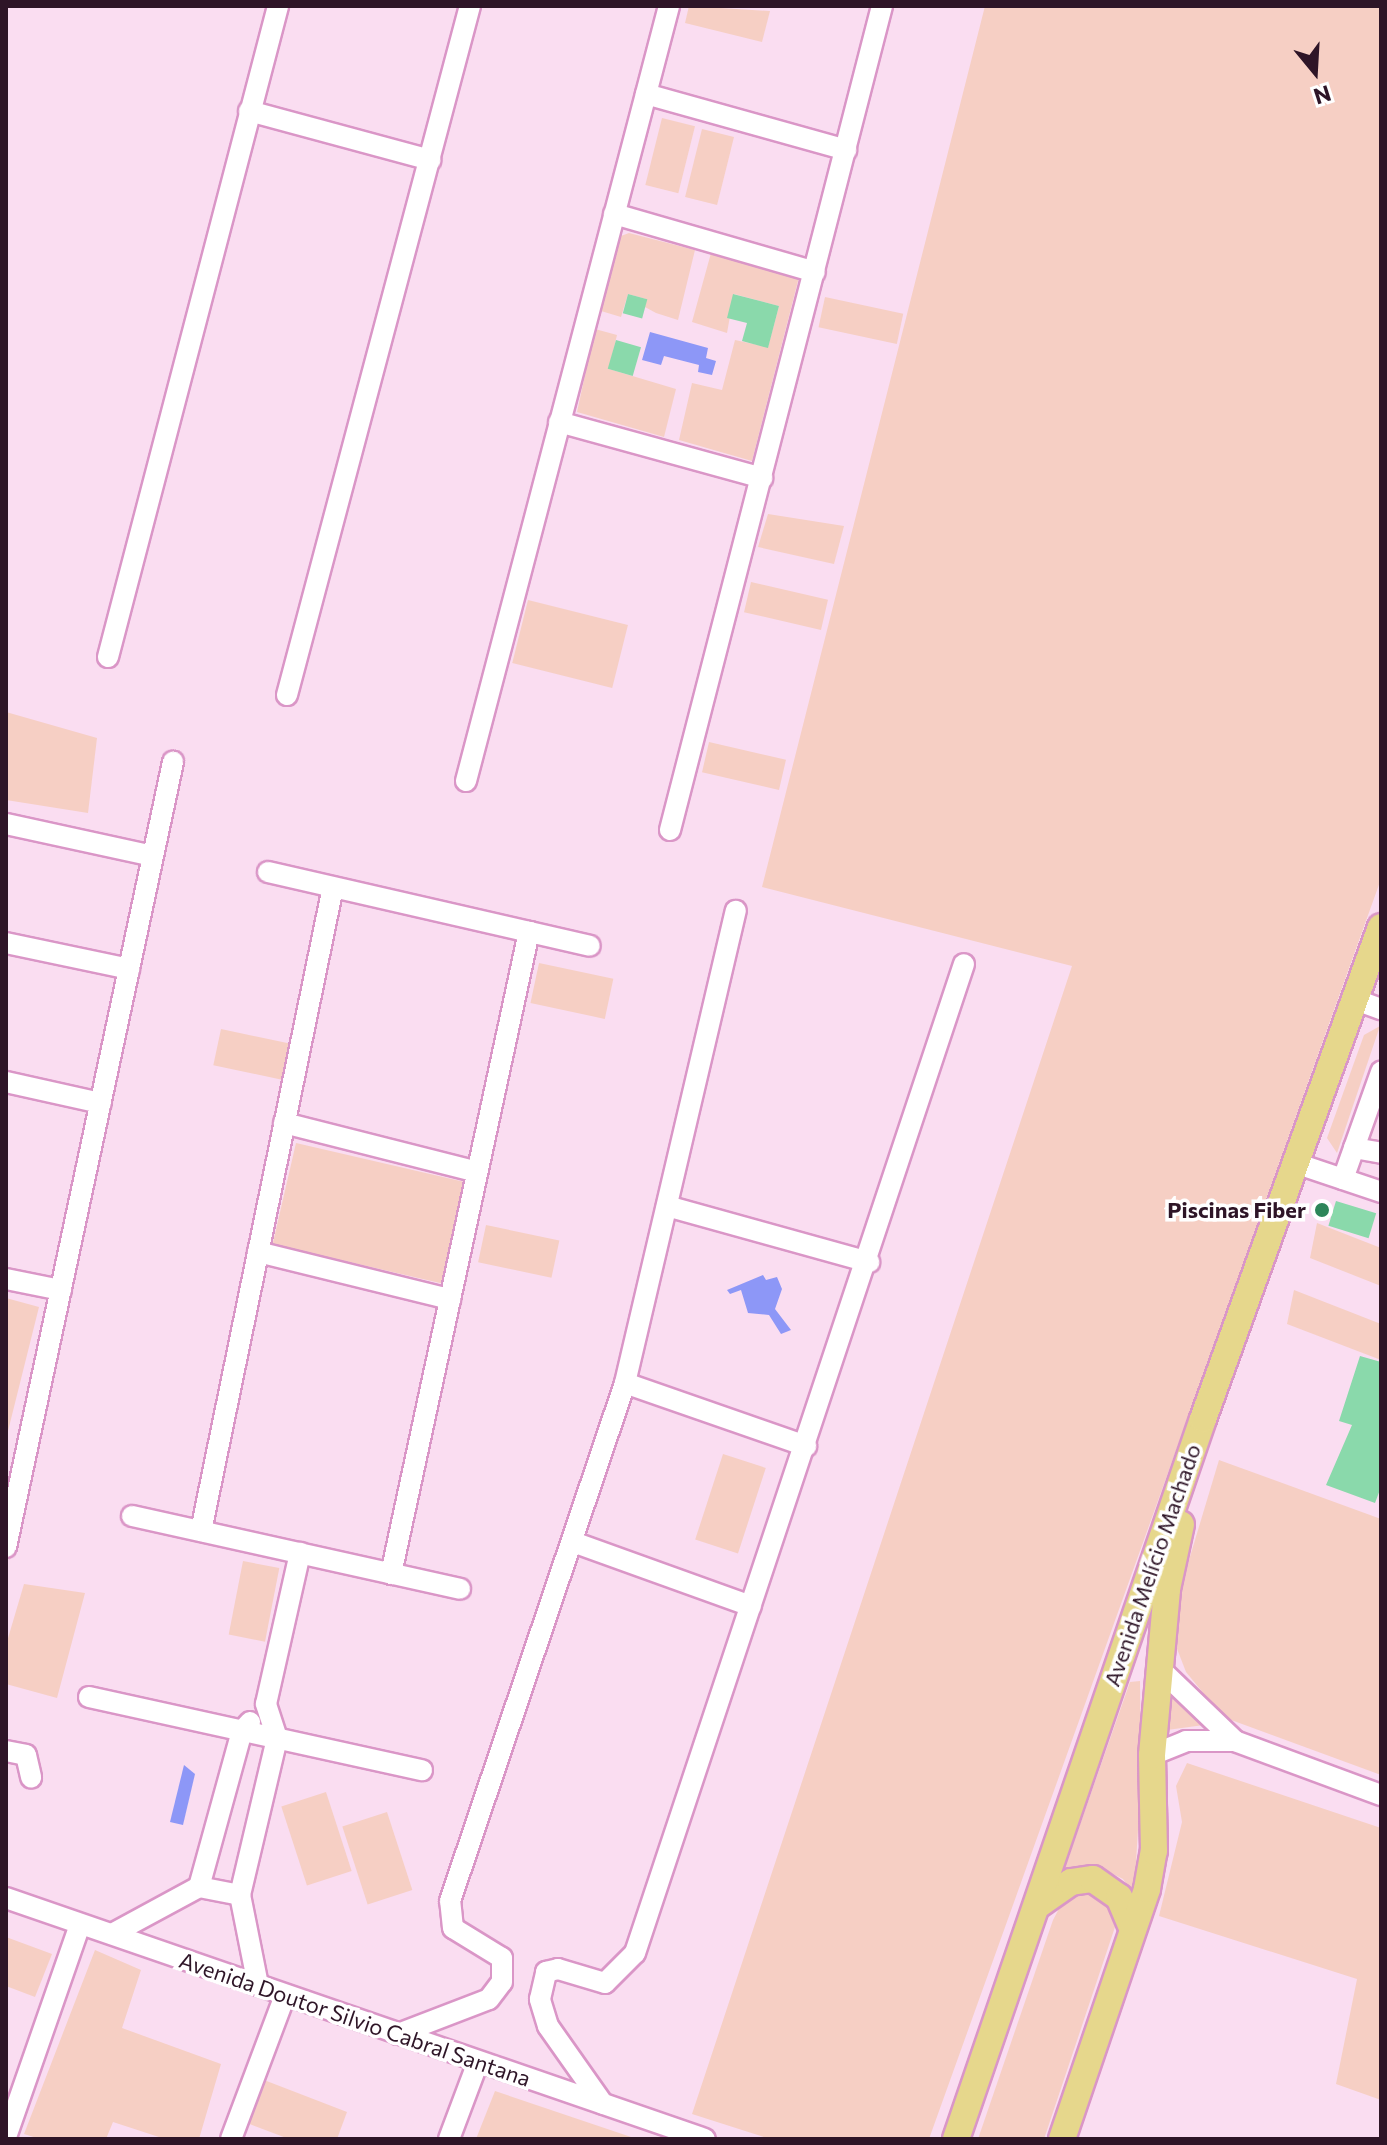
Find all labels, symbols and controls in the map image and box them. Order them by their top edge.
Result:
north arrow [1275,32,1355,112]
text: N [1311,80,1335,111]
place label: Piscinas Fiber [1167,1197,1306,1223]
marker: Piscinas Fiber [1313,1201,1331,1219]
street label: Avenida Melício Machado [1098,1440,1206,1690]
street label: Avenida Doutor Silvio Cabral Santana [176,1946,534,2092]

